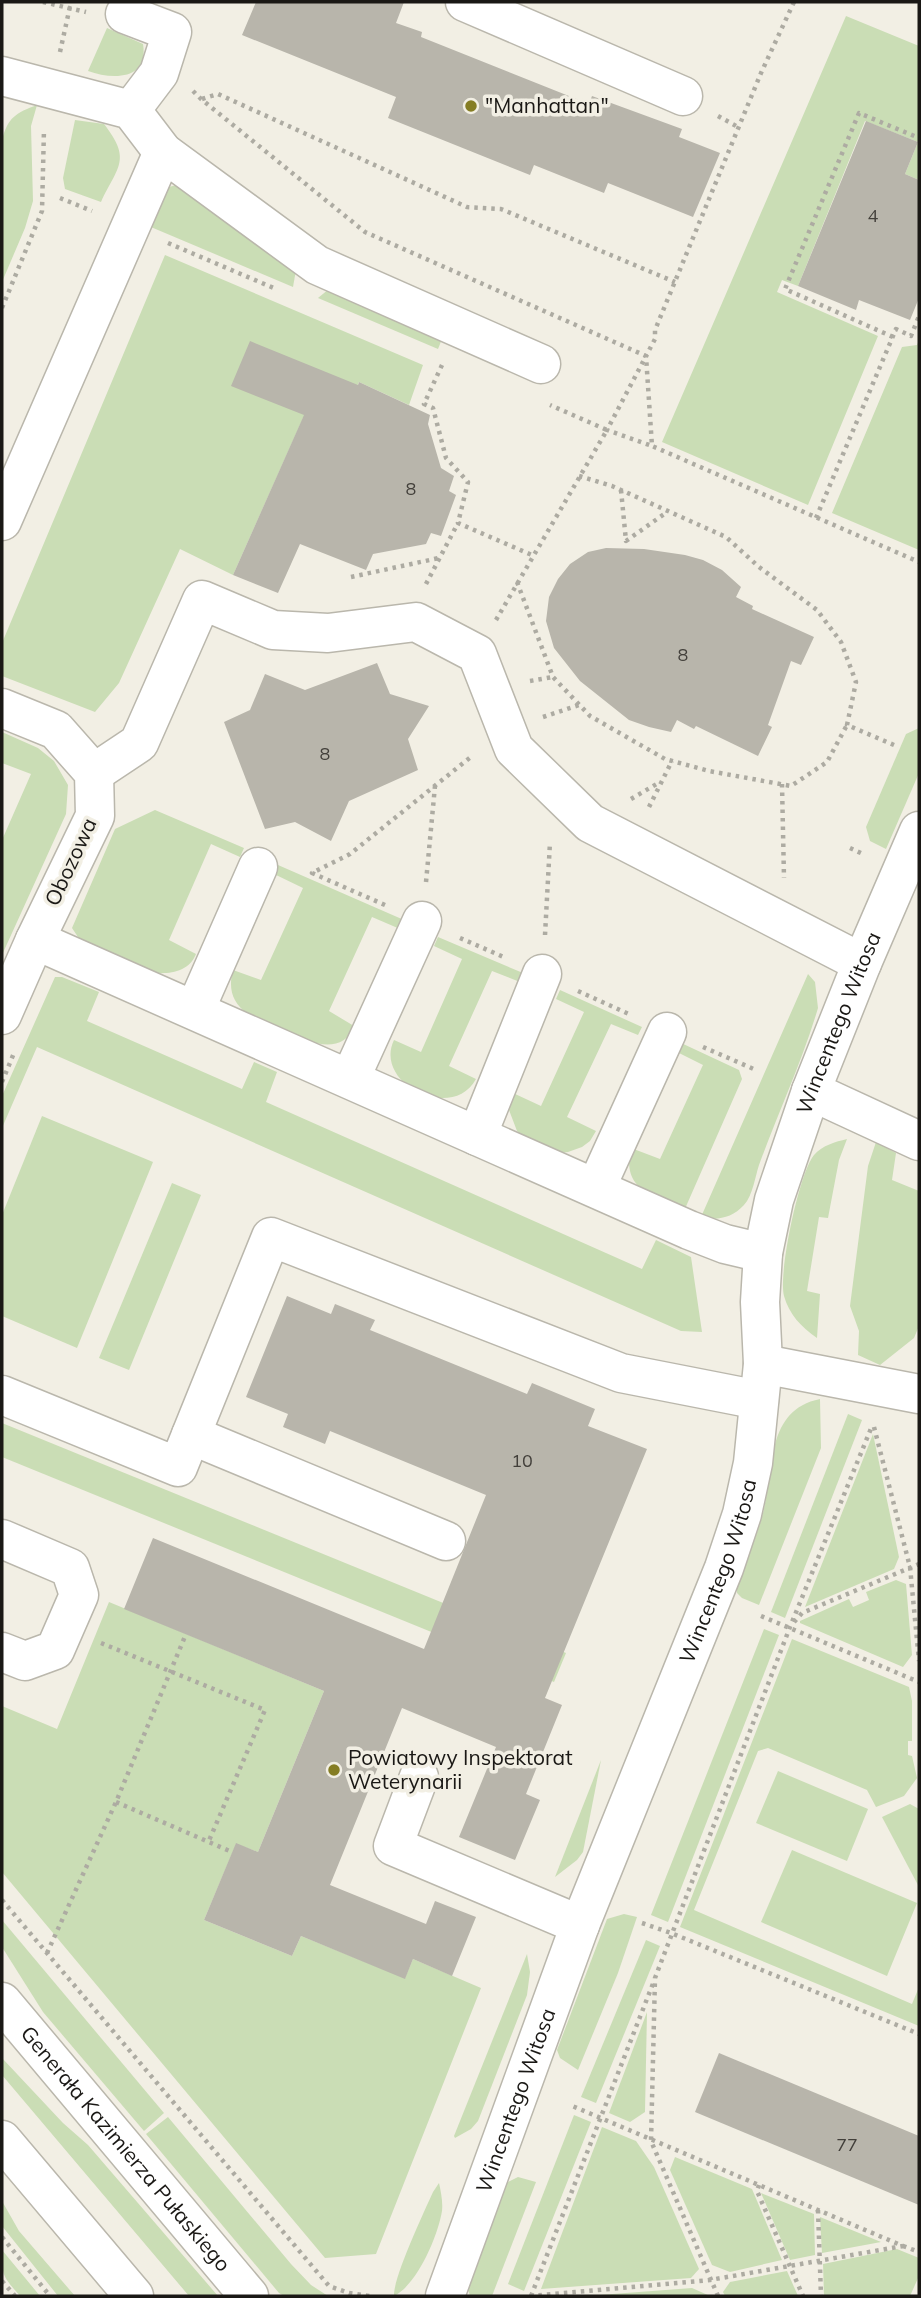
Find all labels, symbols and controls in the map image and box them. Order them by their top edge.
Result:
place label: "Manhattan" [485,92,609,118]
marker: "Manhattan" [463,98,479,114]
house number: 4 [868,204,879,227]
house number: 8 [406,477,416,500]
house number: 8 [678,643,688,666]
house number: 8 [320,742,330,765]
street label: Obozowa [38,814,102,910]
street label: Wincentego Witosa [790,928,886,1117]
house number: 10 [511,1449,533,1472]
street label: Wincentego Witosa [673,1476,761,1667]
place label: Powiatowy Inspektorat Weterynarii [348,1744,573,1794]
marker: Powiatowy Inspektorat Weterynarii [326,1762,342,1778]
street label: Wincentego Witosa [470,2005,561,2196]
street label: Generała Kazimierza Pułaskiego [16,2020,237,2276]
house number: 77 [836,2133,858,2156]

